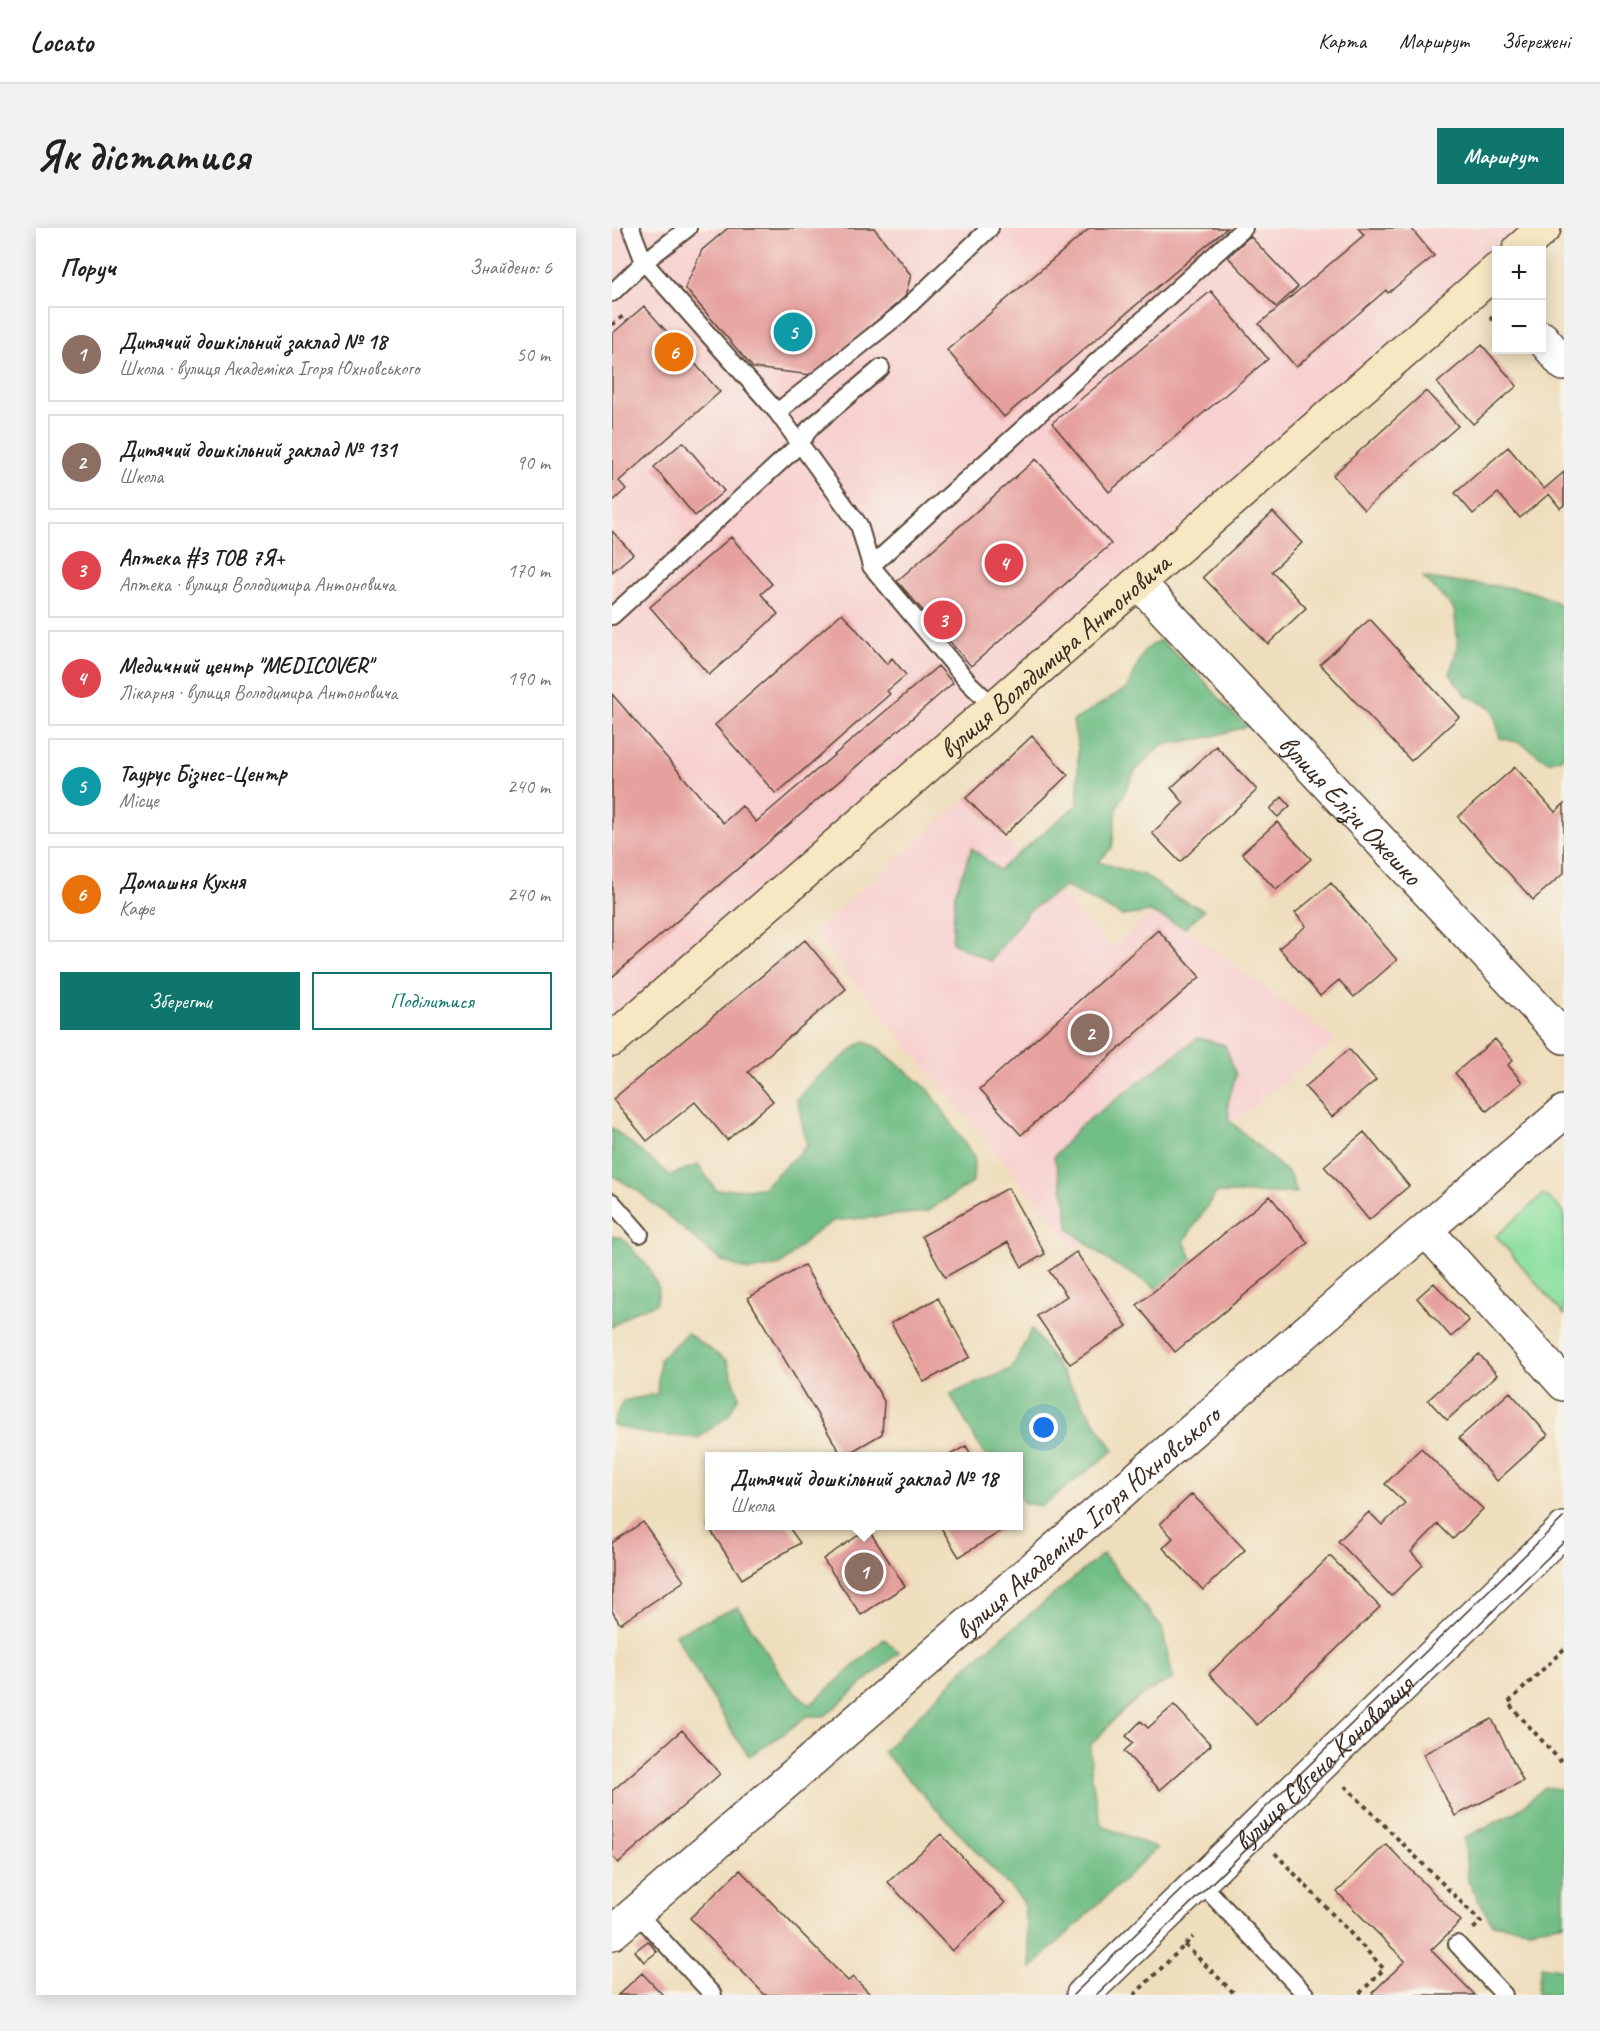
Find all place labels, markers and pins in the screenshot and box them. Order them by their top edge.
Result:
pin: 5 [774,310,813,354]
pin: 6 [654,330,694,374]
pin: 4 [984,540,1024,586]
pin: 3 [924,598,962,642]
pin: 2 [1070,1010,1110,1056]
pin: 1 [844,1550,884,1594]

